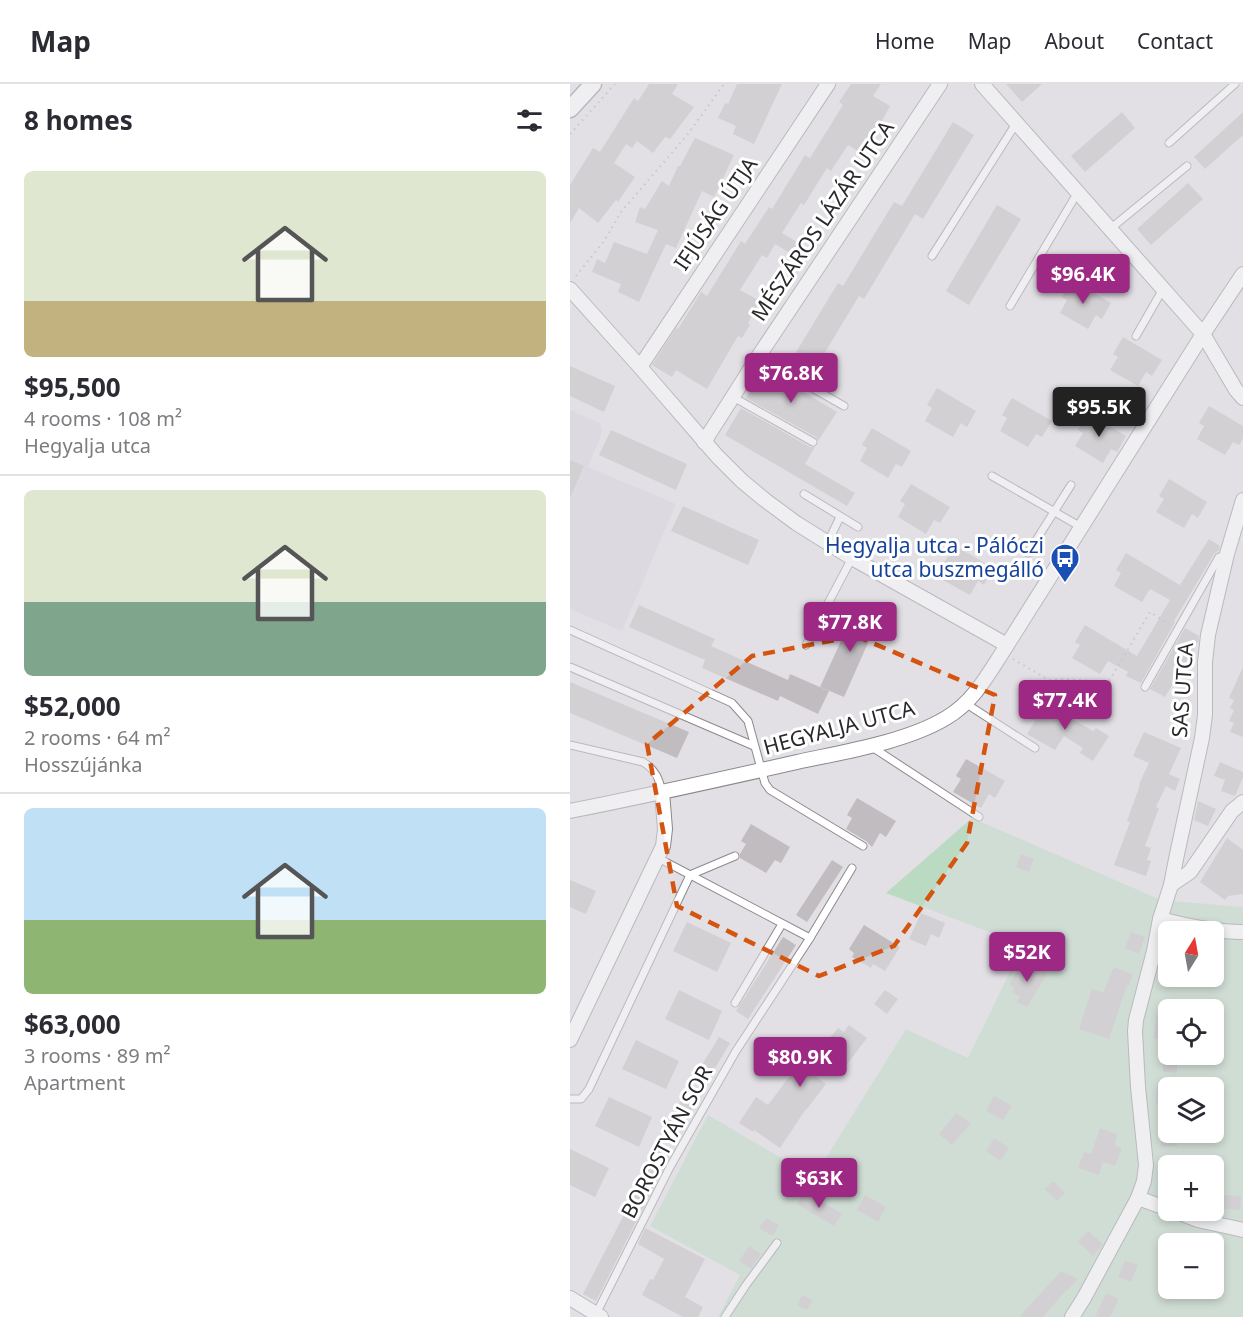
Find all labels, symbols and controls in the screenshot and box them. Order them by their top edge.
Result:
text: Map [30,22,91,60]
text: Home [875,27,935,55]
text: Map [968,27,1011,55]
text: About [1044,27,1104,55]
text: Contact [1137,27,1213,55]
text: 8 homes [24,102,133,138]
icon: filters [513,104,546,137]
street label: MÉSZÁROS LÁZÁR UTCA [745,114,900,326]
street label: IFJÚSÁG ÚTJA [667,151,764,275]
icon: home [231,210,339,318]
pin: $96.4K [1034,254,1132,305]
text: $96.4K [1051,260,1115,287]
pin: $76.8K [742,353,840,404]
text: $76.8K [759,359,823,386]
text: $95,500 [24,369,121,405]
pin: $95.5K [1050,387,1148,438]
text: $95.5K [1067,393,1131,420]
text: 4 rooms · 108 m² [24,405,182,432]
text: Hegyalja utca [24,432,151,459]
icon: home [231,529,339,637]
place label: Hegyalja utca - Pálóczi utca buszmegálló [825,531,1044,583]
bus stop icon: Hegyalja utca - Pálóczi utca buszmegálló [1049,542,1081,584]
pin: $77.8K [801,602,899,653]
text: $77.8K [818,608,882,635]
street label: SAS UTCA [1165,641,1199,738]
pin: $77.4K [1016,680,1114,731]
text: $77.4K [1033,686,1097,713]
text: $52,000 [24,688,121,724]
street label: HEGYALJA UTCA [760,693,918,761]
text: 2 rooms · 64 m² [24,724,171,751]
text: Hosszújánka [24,751,142,778]
icon: home [231,847,339,955]
north arrow [1158,921,1224,987]
map controls [1158,921,1224,1299]
pin: $52K [991,932,1063,983]
text: $52K [1003,938,1051,965]
button: locate [1158,999,1224,1065]
text: $63,000 [24,1006,121,1042]
pin: $80.9K [751,1037,849,1088]
text: 3 rooms · 89 m² [24,1042,171,1069]
text: $80.9K [768,1043,832,1070]
street label: BOROSTYÁN SOR [614,1060,718,1223]
text: Apartment [24,1069,125,1096]
button: layers [1158,1077,1224,1143]
button: + [1158,1155,1224,1221]
pin: $63K [783,1158,855,1209]
text: $63K [795,1164,843,1191]
button: − [1158,1233,1224,1299]

